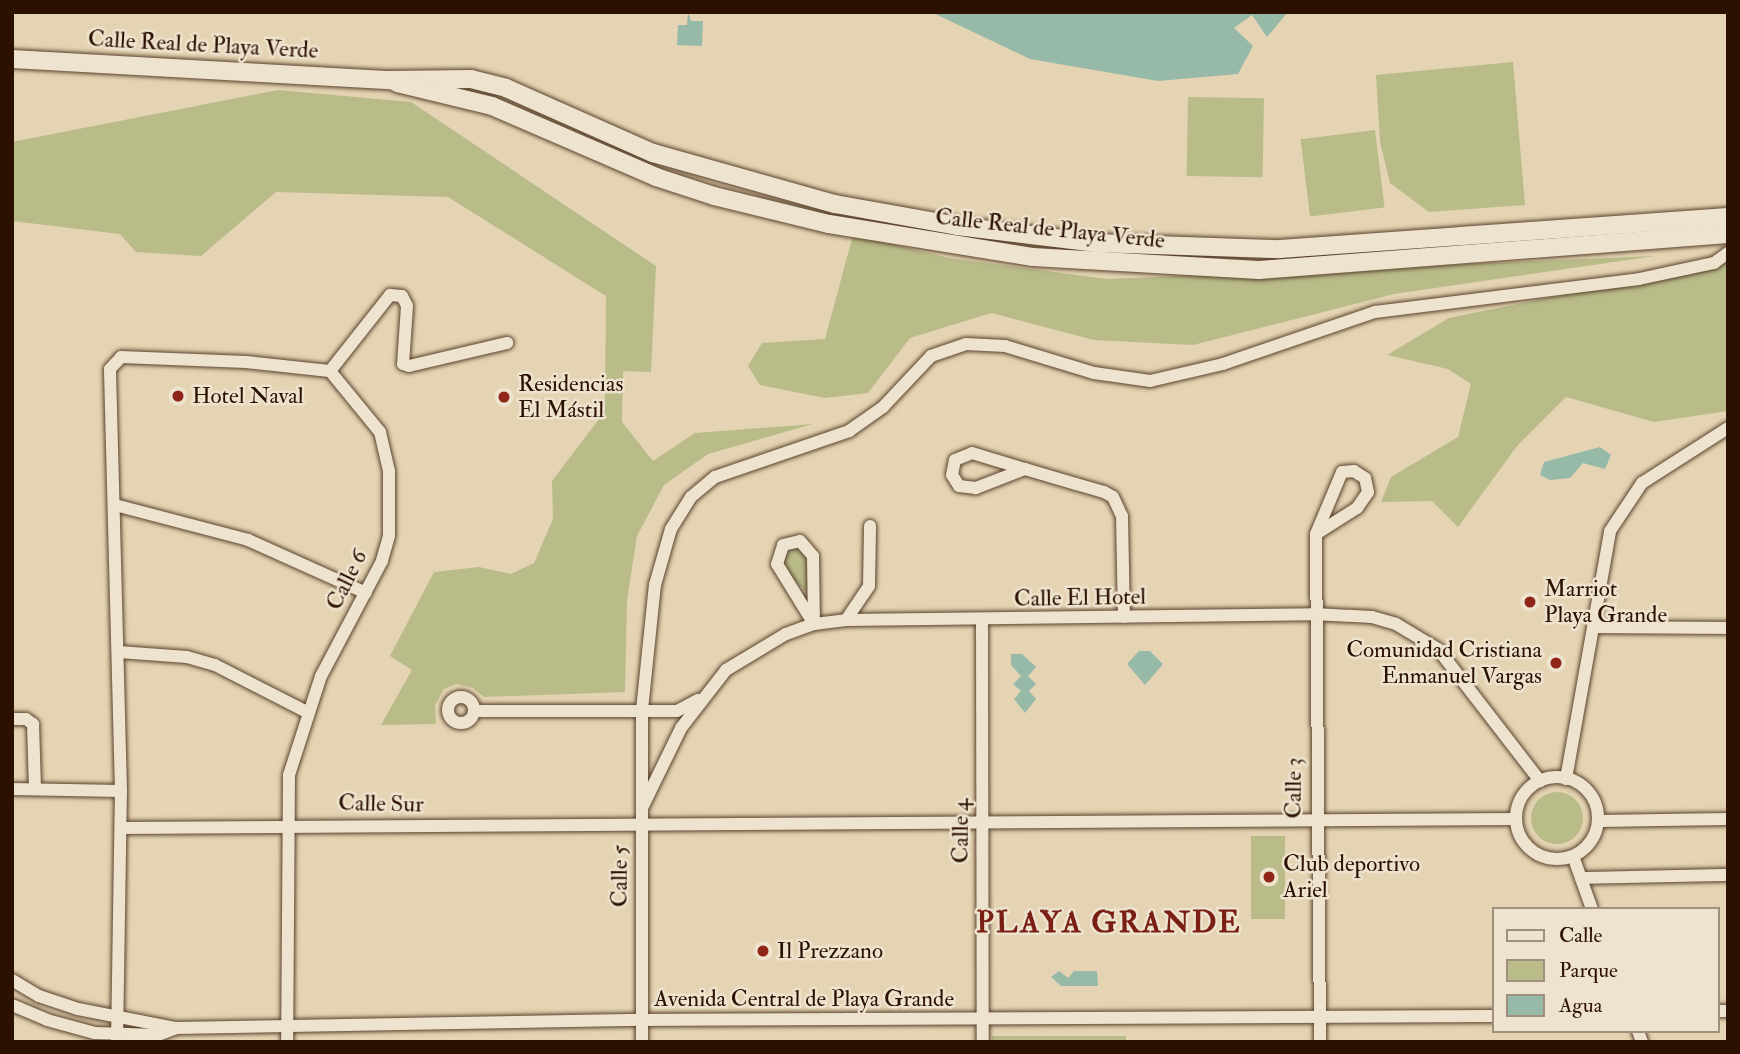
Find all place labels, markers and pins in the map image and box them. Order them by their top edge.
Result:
place label: Residencias El Mástil [518,370,623,424]
place label: Hotel Naval [192,382,304,410]
marker: Hotel Naval [170,388,186,404]
marker: Residencias El Mástil [496,389,512,405]
place label: Marriot Playa Grande [1544,575,1667,629]
marker: Marriot Playa Grande [1522,594,1538,610]
place label: Comunidad Cristiana Enmanuel Vargas [1346,636,1542,690]
marker: Comunidad Cristiana Enmanuel Vargas [1548,655,1564,671]
place label: Club deportivo Ariel [1283,850,1420,904]
marker: Club deportivo Ariel [1261,869,1277,885]
place label: Il Prezzano [777,937,883,965]
marker: Il Prezzano [755,943,771,959]

